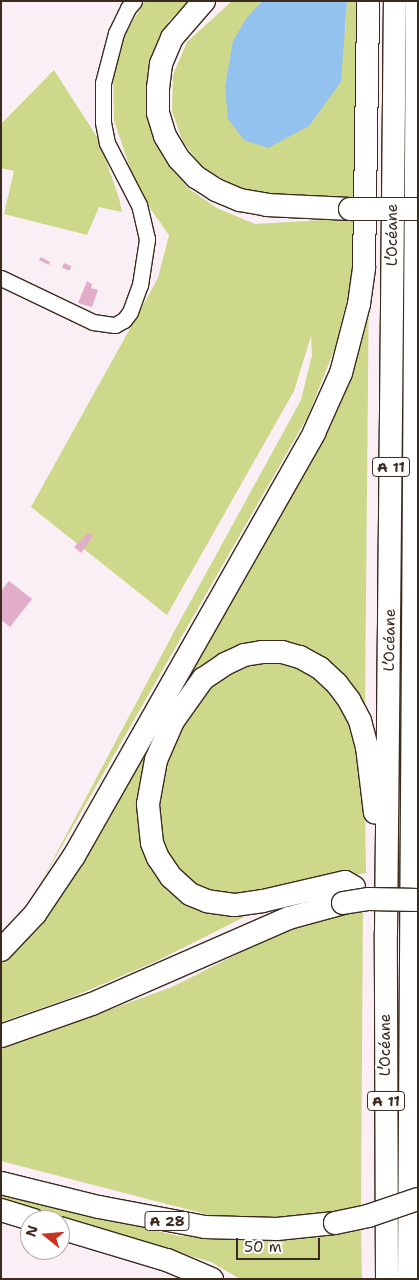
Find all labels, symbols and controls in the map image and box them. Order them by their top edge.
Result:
street label: L’Océane [384,204,402,266]
road number: A 11 [371,456,411,478]
street label: L’Océane [380,608,400,672]
street label: L’Océane [377,1014,395,1076]
road number: A 11 [366,1090,406,1112]
north arrow [20,1210,70,1260]
road number: A 28 [143,1210,191,1232]
text: N [21,1223,42,1239]
scale bar [239,1228,323,1260]
text: 50 m [244,1237,282,1257]

